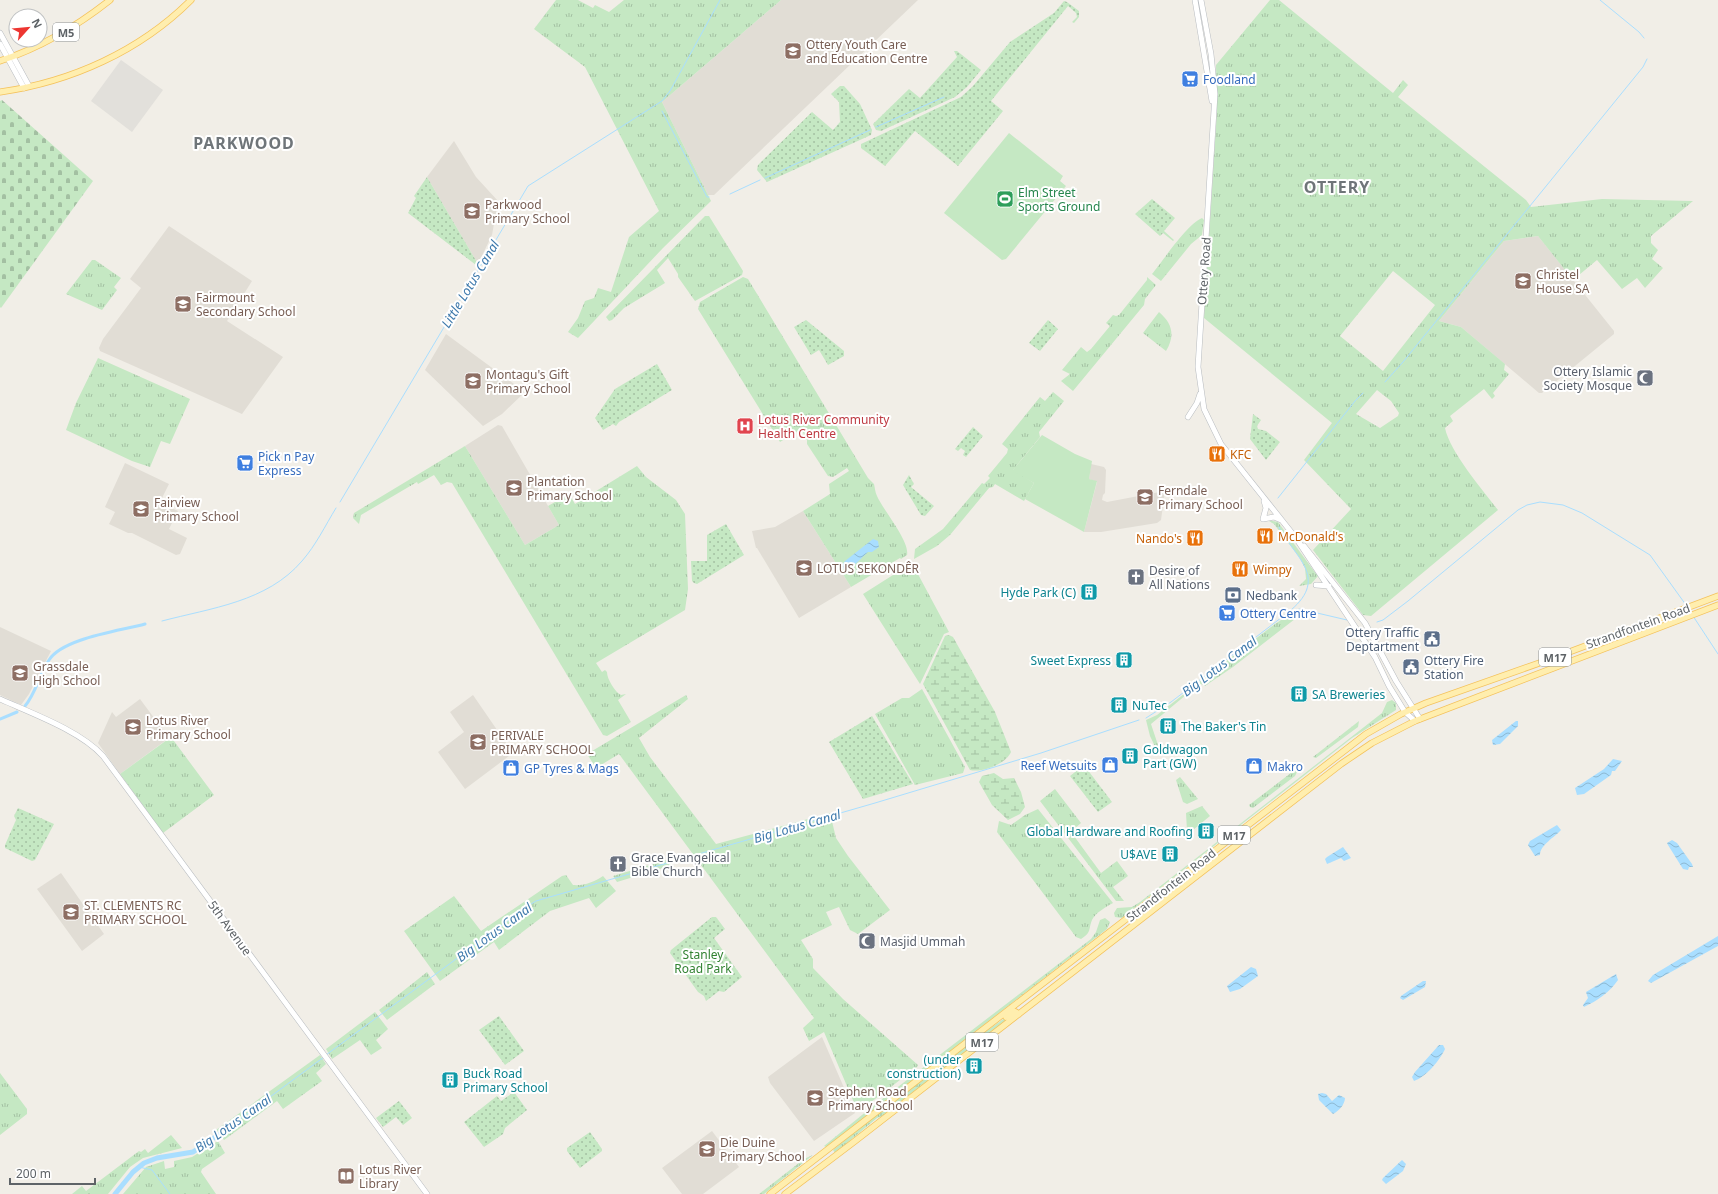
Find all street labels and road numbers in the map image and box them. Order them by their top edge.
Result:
road number: M5 [53,23,79,41]
street label: Ottery Road [1193,237,1215,305]
street label: Strandfontein Road [1584,599,1692,653]
road number: M17 [1539,648,1571,666]
road number: M17 [1218,826,1250,844]
street label: Strandfontein Road [1123,845,1219,925]
street label: 5th Avenue [204,897,256,959]
road number: M17 [966,1033,998,1051]

